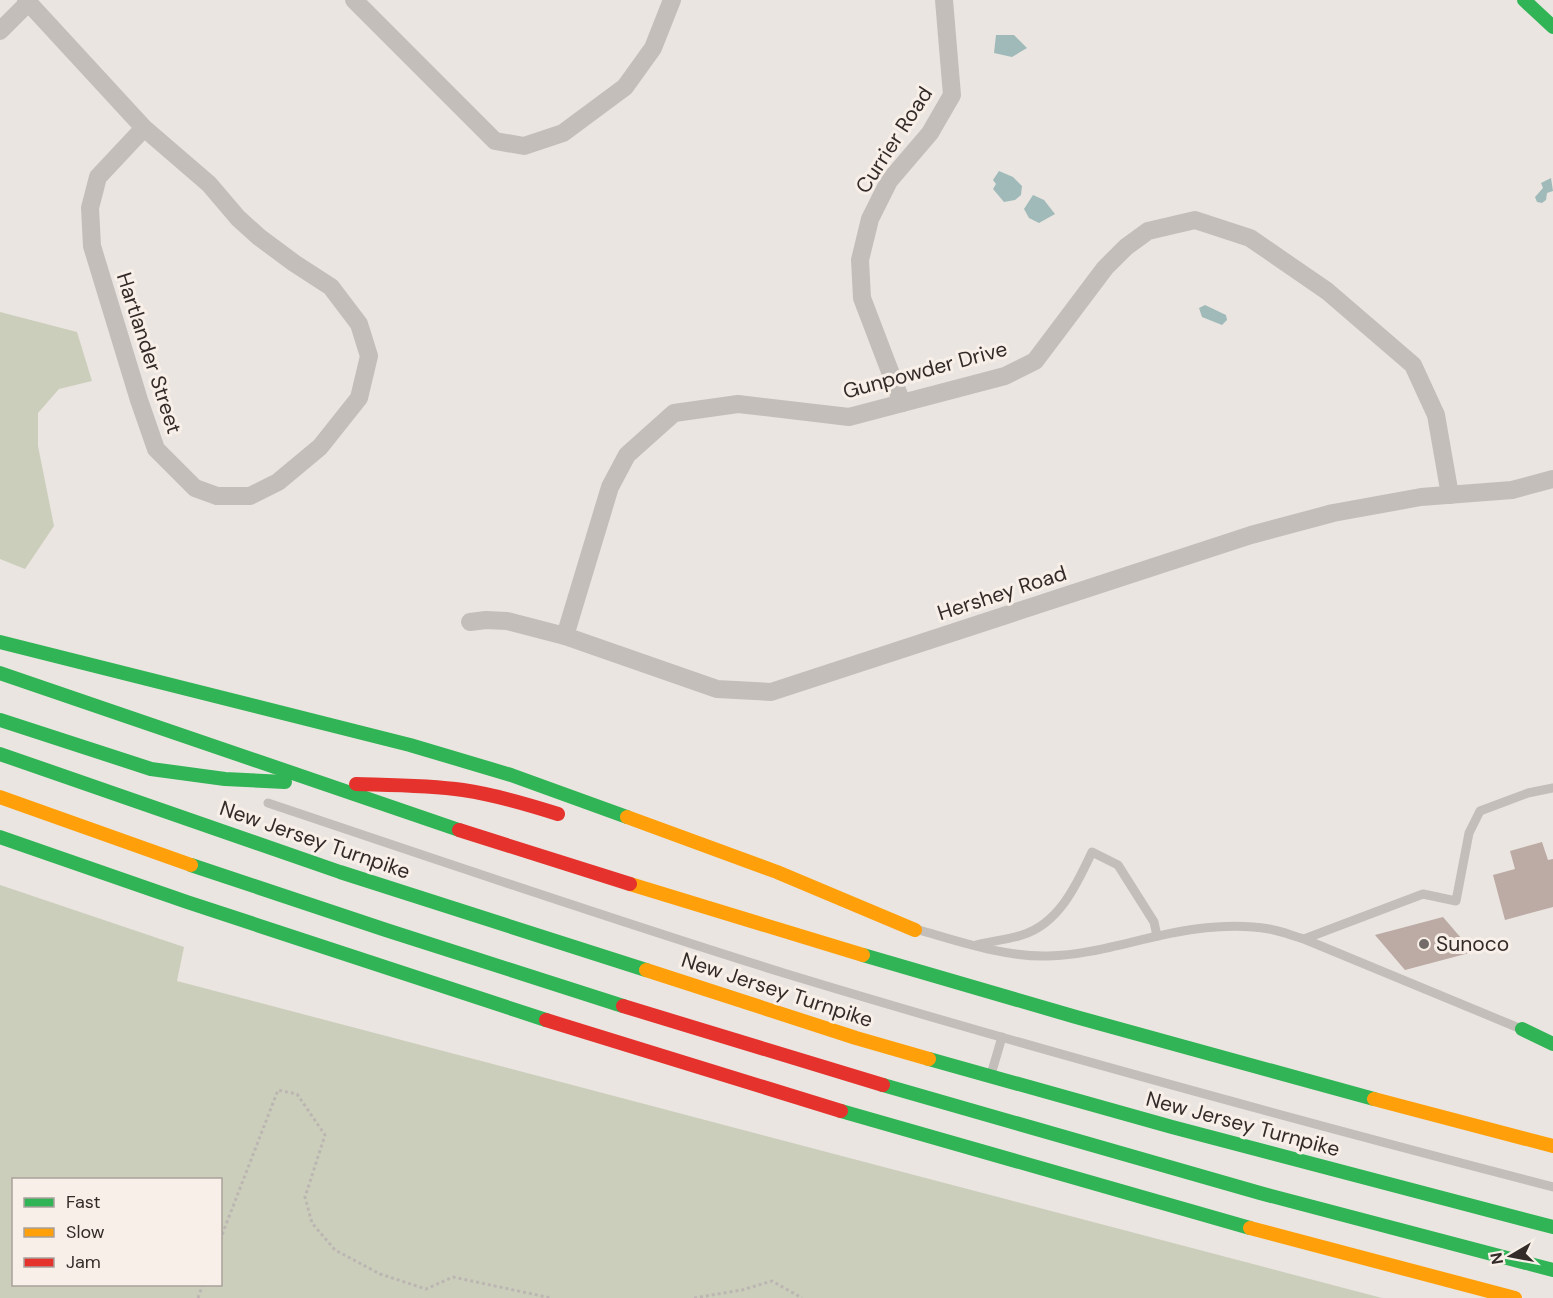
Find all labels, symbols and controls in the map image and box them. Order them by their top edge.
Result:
street label: Currier Road [849,81,939,199]
street label: Hartlander Street [110,269,188,437]
street label: Gunpowder Drive [840,335,1010,405]
street label: Hershey Road [934,559,1070,627]
street label: New Jersey Turnpike [216,794,414,886]
place label: Sunoco [1436,930,1509,958]
marker: Sunoco [1417,937,1431,951]
street label: New Jersey Turnpike [678,946,876,1034]
street label: New Jersey Turnpike [1143,1085,1343,1163]
legend [12,1178,222,1286]
text: Fast [66,1190,101,1214]
text: Slow [66,1220,105,1244]
north arrow [1481,1226,1541,1286]
text: Jam [66,1250,101,1274]
text: N [1485,1251,1508,1266]

